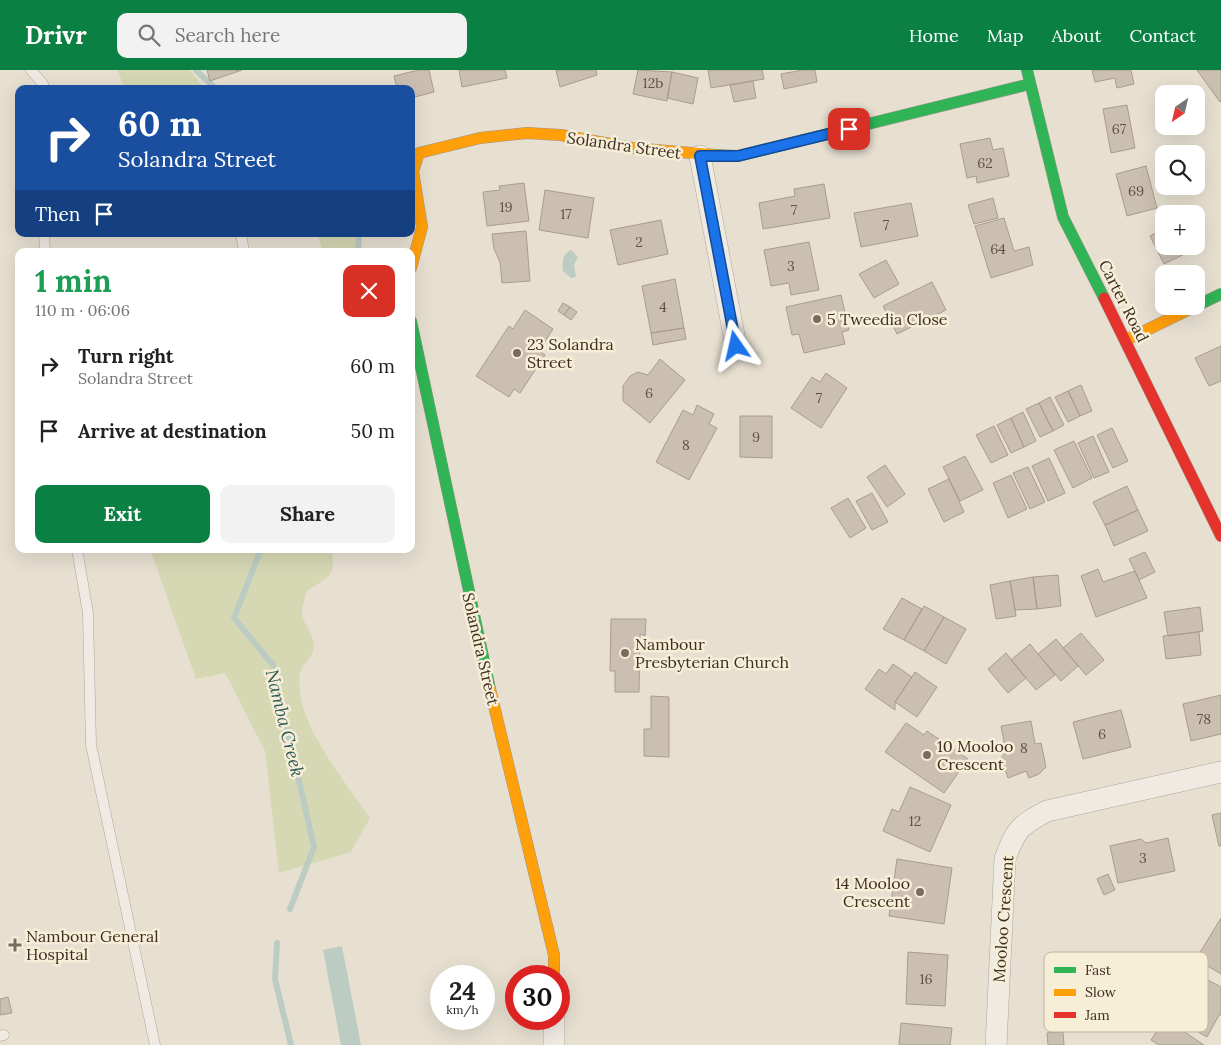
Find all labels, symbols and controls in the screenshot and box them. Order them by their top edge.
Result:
search box [117,13,467,58]
text: Drivr [25,20,87,51]
icon: search [135,21,163,49]
text: Search here [175,23,280,47]
text: Home [909,24,959,47]
text: Map [987,24,1023,47]
text: About [1051,24,1101,47]
text: Contact [1129,24,1196,47]
house number: 12b [643,74,663,92]
north arrow [1155,85,1205,135]
map controls [1155,85,1205,315]
text: 60 m [118,101,202,146]
icon: right [35,105,100,170]
pin [828,108,870,150]
icon: arrive [835,115,863,143]
house number: 67 [1112,120,1127,138]
street label: Solandra Street [566,127,683,163]
text: Solandra Street [118,145,276,173]
button: search [1155,145,1205,195]
house number: 62 [977,154,993,172]
house number: 69 [1128,182,1144,200]
house number: 19 [499,198,513,216]
icon: arrive [90,200,118,228]
house number: 7 [791,201,798,219]
text: Then [35,202,80,226]
house number: 17 [560,205,572,223]
button: + [1155,205,1205,255]
house number: 7 [883,216,890,234]
house number: 2 [635,233,643,251]
house number: 64 [990,240,1006,258]
house number: 3 [787,257,795,275]
street label: Carter Road [1095,257,1153,346]
text: 1 min [35,262,112,300]
button: close [343,265,395,317]
button: − [1155,265,1205,315]
house number: 4 [659,298,667,316]
text: 110 m · 06:06 [35,300,130,320]
place label: 5 Tweedia Close [827,309,948,329]
marker: 5 Tweedia Close [811,313,823,325]
position arrow [709,319,761,371]
place label: 23 Solandra Street [527,334,614,372]
text: Turn right [78,344,174,368]
marker: 23 Solandra Street [511,347,523,359]
icon: right [35,352,63,380]
text: 60 m [350,354,395,378]
text: Solandra Street [78,368,193,388]
house number: 6 [645,384,653,402]
house number: 7 [816,389,823,407]
icon: arrive [35,417,63,445]
text: Arrive at destination [78,419,267,443]
text: 50 m [351,419,395,443]
house number: 9 [752,428,760,446]
house number: 8 [682,436,690,454]
button: Exit [35,485,210,543]
button: Share [220,485,395,543]
street label: Solandra Street [458,591,504,708]
place label: Nambour Presbyterian Church [635,634,789,672]
marker: Nambour Presbyterian Church [619,647,631,659]
water label: Namba Creek [261,667,309,779]
house number: 78 [1197,710,1211,728]
house number: 6 [1098,725,1106,743]
place label: 10 Mooloo Crescent [937,736,1013,774]
house number: 8 [1020,739,1028,757]
marker: 10 Mooloo Crescent [921,749,933,761]
house number: 12 [909,812,921,830]
house number: 3 [1139,849,1147,867]
street label: Mooloo Crescent [989,854,1017,983]
place label: 14 Mooloo Crescent [835,873,911,911]
marker: 14 Mooloo Crescent [914,886,926,898]
place label: Nambour General Hospital [26,926,159,964]
marker: Nambour General Hospital [8,938,22,952]
legend [1044,952,1208,1032]
text: Fast [1085,961,1112,979]
speed limit sign: 30 [505,965,570,1030]
house number: 16 [919,970,933,988]
text: 24 [449,975,476,1007]
text: Slow [1085,983,1117,1001]
text: km/h [446,1002,479,1017]
text: Jam [1084,1006,1110,1024]

